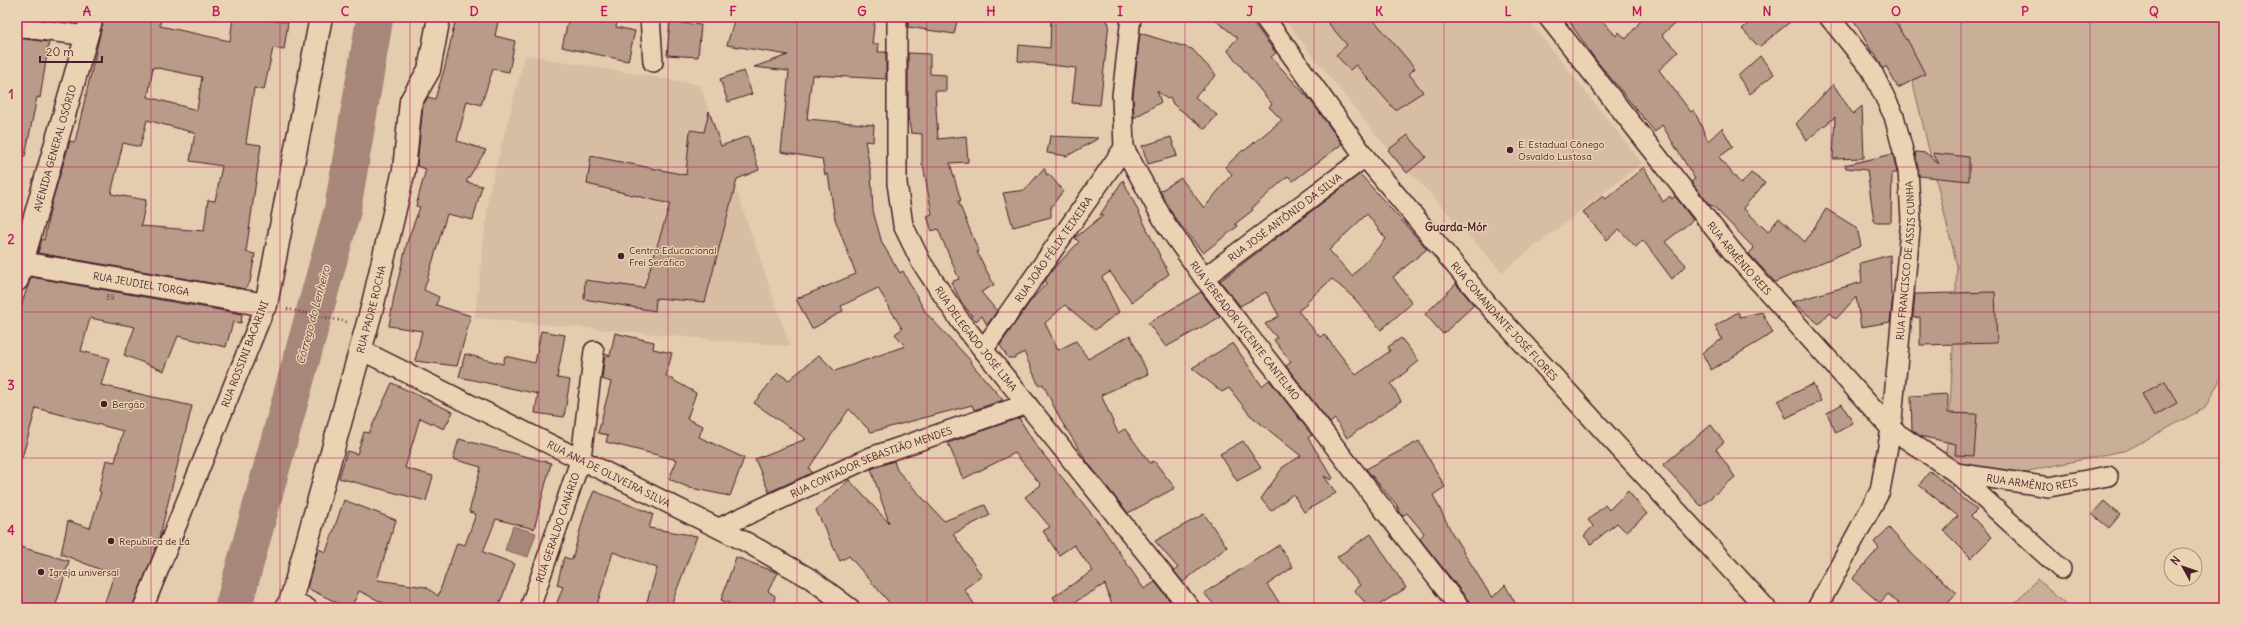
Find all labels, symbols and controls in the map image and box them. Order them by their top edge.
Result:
text: A [83,3,92,20]
text: B [212,3,221,20]
text: C [341,3,350,20]
text: D [469,3,479,20]
text: E [600,3,608,20]
text: F [729,3,737,20]
text: G [857,3,867,20]
text: H [986,3,996,20]
text: I [1117,3,1123,20]
text: J [1247,3,1254,20]
text: K [1375,3,1384,20]
text: L [1504,3,1512,20]
text: M [1632,3,1642,20]
text: N [1763,3,1771,20]
text: O [1891,3,1901,20]
text: P [2021,3,2029,20]
text: Q [2149,3,2159,20]
scale bar [40,38,102,64]
text: 20 m [46,44,74,59]
street label: AVENIDA GENERAL OSÓRIO [30,83,79,213]
text: 1 [8,86,14,103]
place label: E. Estadual Cônego Osvaldo Lustosa [1518,138,1605,163]
marker: E. Estadual Cônego Osvaldo Lustosa [1505,145,1515,155]
street label: RUA JOSÉ ANTÔNIO DA SILVA [1225,170,1345,264]
street label: RUA FRANCISCO DE ASSIS CUNHA [1893,180,1918,341]
street label: RUA JOÃO FÉLIX TEIXEIRA [1012,193,1095,305]
street label: RUA ARMÊNIO REIS [1705,219,1774,298]
district label: Guarda-Mór [1425,220,1487,234]
text: 2 [7,231,15,248]
place label: Centro Educacional Frei Seráfico [629,244,717,269]
marker: Centro Educacional Frei Seráfico [616,251,626,261]
street label: RUA VEREADOR VICENTE CANTELMO [1187,258,1303,403]
street label: RUA COMANDANTE JOSÉ FLORES [1448,259,1561,384]
water label: Córrego do Lenheiro [293,263,333,366]
street label: RUA PADRE ROCHA [353,264,388,355]
street label: RUA JEUDIEL TORGA [92,269,191,298]
street label: RUA DELEGADO JOSÉ LIMA [932,284,1020,394]
house number: 39 [105,292,115,302]
street label: RUA ROSSINI BACARINI [219,299,271,409]
text: 3 [7,377,15,394]
place label: Bergão [112,398,145,411]
marker: Bergão [99,399,109,409]
street label: RUA CONTADOR SEBASTIÃO MENDES [788,423,954,500]
street label: RUA ANA DE OLIVEIRA SILVA [545,437,673,510]
street label: RUA GERALDO CANÁRIO [533,471,582,584]
street label: RUA ARMÊNIO REIS [1986,471,2079,494]
text: 4 [7,522,15,539]
place label: Republica de Lá [119,535,190,548]
marker: Republica de Lá [106,536,116,546]
north arrow [2163,547,2203,587]
text: N [2168,553,2183,568]
place label: Igreja universal [49,566,119,579]
marker: Igreja universal [36,567,46,577]

